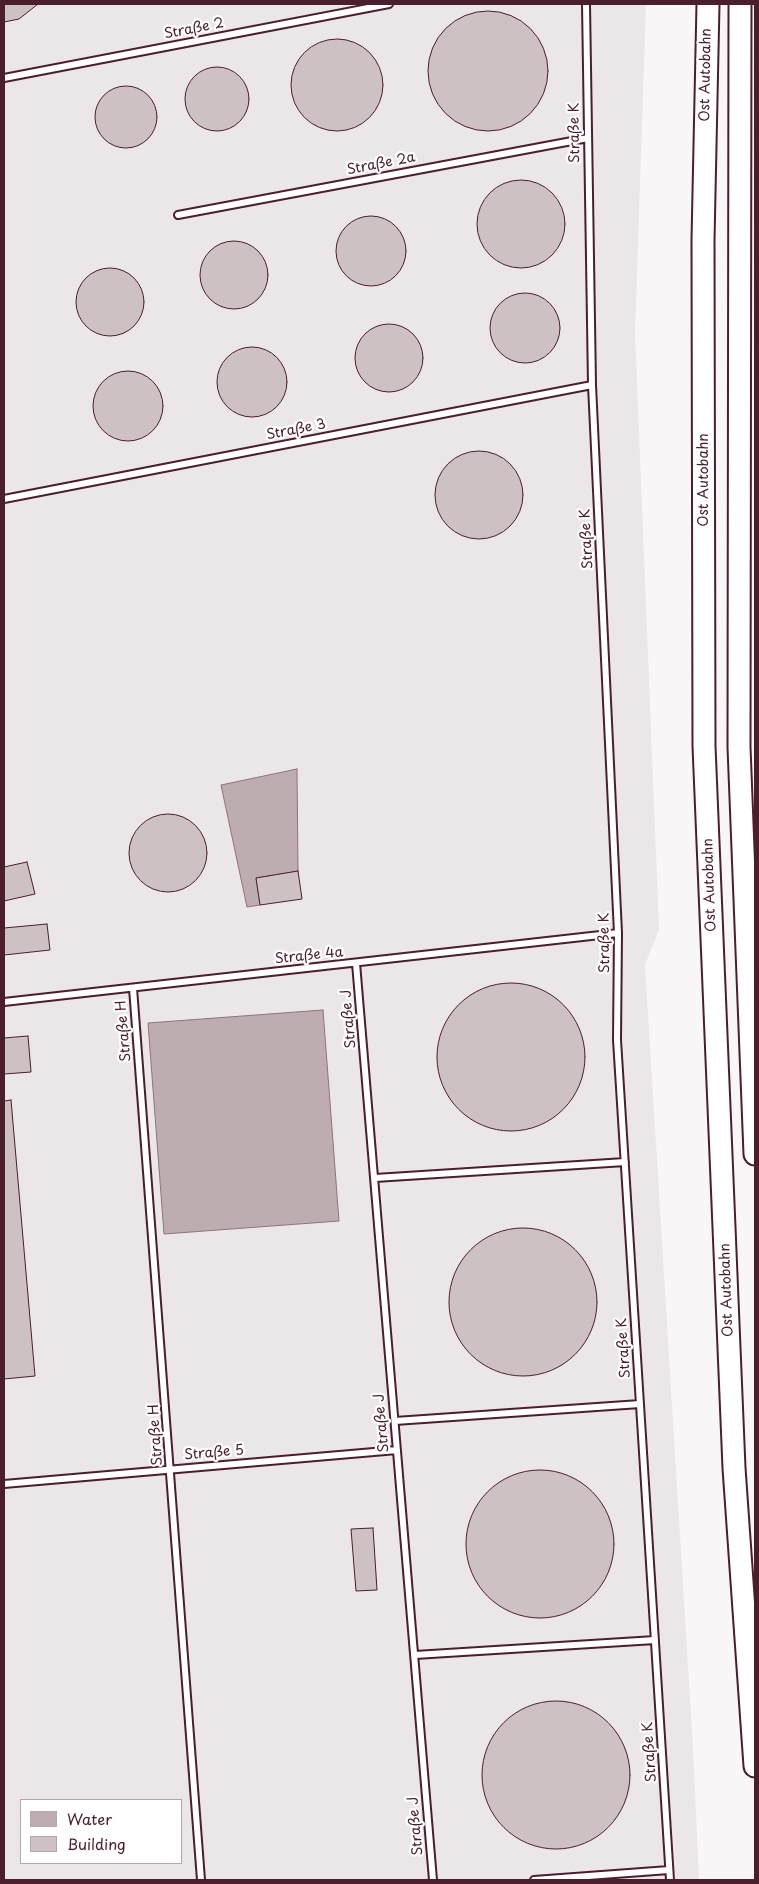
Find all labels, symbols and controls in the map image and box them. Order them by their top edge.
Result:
street label: Straße 2 [163,15,225,43]
street label: Ost Autobahn [697,28,715,122]
street label: Straße K [566,103,584,163]
street label: Straße 2a [345,149,417,179]
street label: Straße 3 [265,416,327,444]
street label: Ost Autobahn [696,433,712,527]
street label: Straße K [577,508,597,570]
street label: Ost Autobahn [700,838,720,932]
street label: Straße K [596,913,614,973]
street label: Straße 4a [274,944,344,968]
street label: Straße J [338,989,360,1049]
street label: Straße H [113,1000,135,1062]
street label: Ost Autobahn [717,1243,737,1337]
street label: Straße K [614,1317,634,1379]
street label: Straße J [371,1393,393,1453]
street label: Straße H [145,1404,167,1466]
street label: Straße 5 [183,1442,245,1464]
street label: Straße K [640,1721,660,1783]
street label: Straße J [405,1796,427,1856]
legend [20,1799,182,1864]
text: Water [67,1807,112,1830]
text: Building [67,1832,126,1855]

